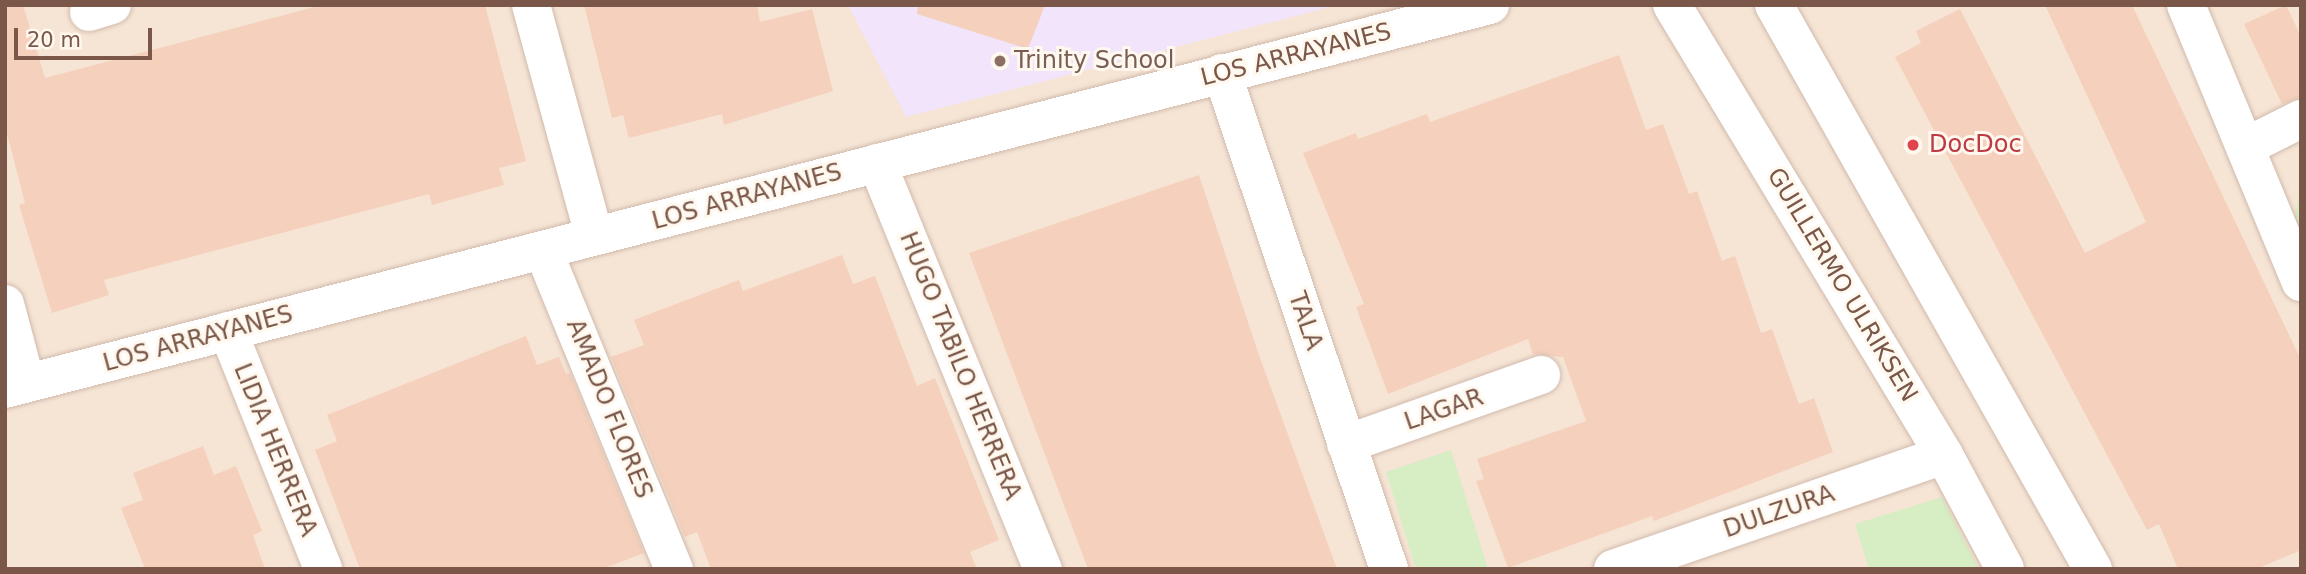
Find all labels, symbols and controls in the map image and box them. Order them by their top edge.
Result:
scale bar [18,14,156,58]
street label: LOS ARRAYANES [1198,17,1394,93]
text: 20 m [27,28,81,52]
place label: Trinity School [1014,47,1174,75]
marker: Trinity School [992,53,1008,69]
place label: DocDoc [1929,131,2022,159]
marker: DocDoc [1903,135,1923,155]
street label: LOS ARRAYANES [649,158,845,236]
street label: GUILLERMO ULRIKSEN [1761,163,1923,407]
street label: HUGO TABILO HERRERA [893,228,1027,504]
street label: TALA [1282,288,1328,354]
street label: LOS ARRAYANES [100,300,296,378]
street label: AMADO FLORES [560,315,658,503]
street label: LIDIA HERRERA [227,359,323,541]
street label: LAGAR [1401,383,1487,437]
street label: DULZURA [1720,480,1838,544]

